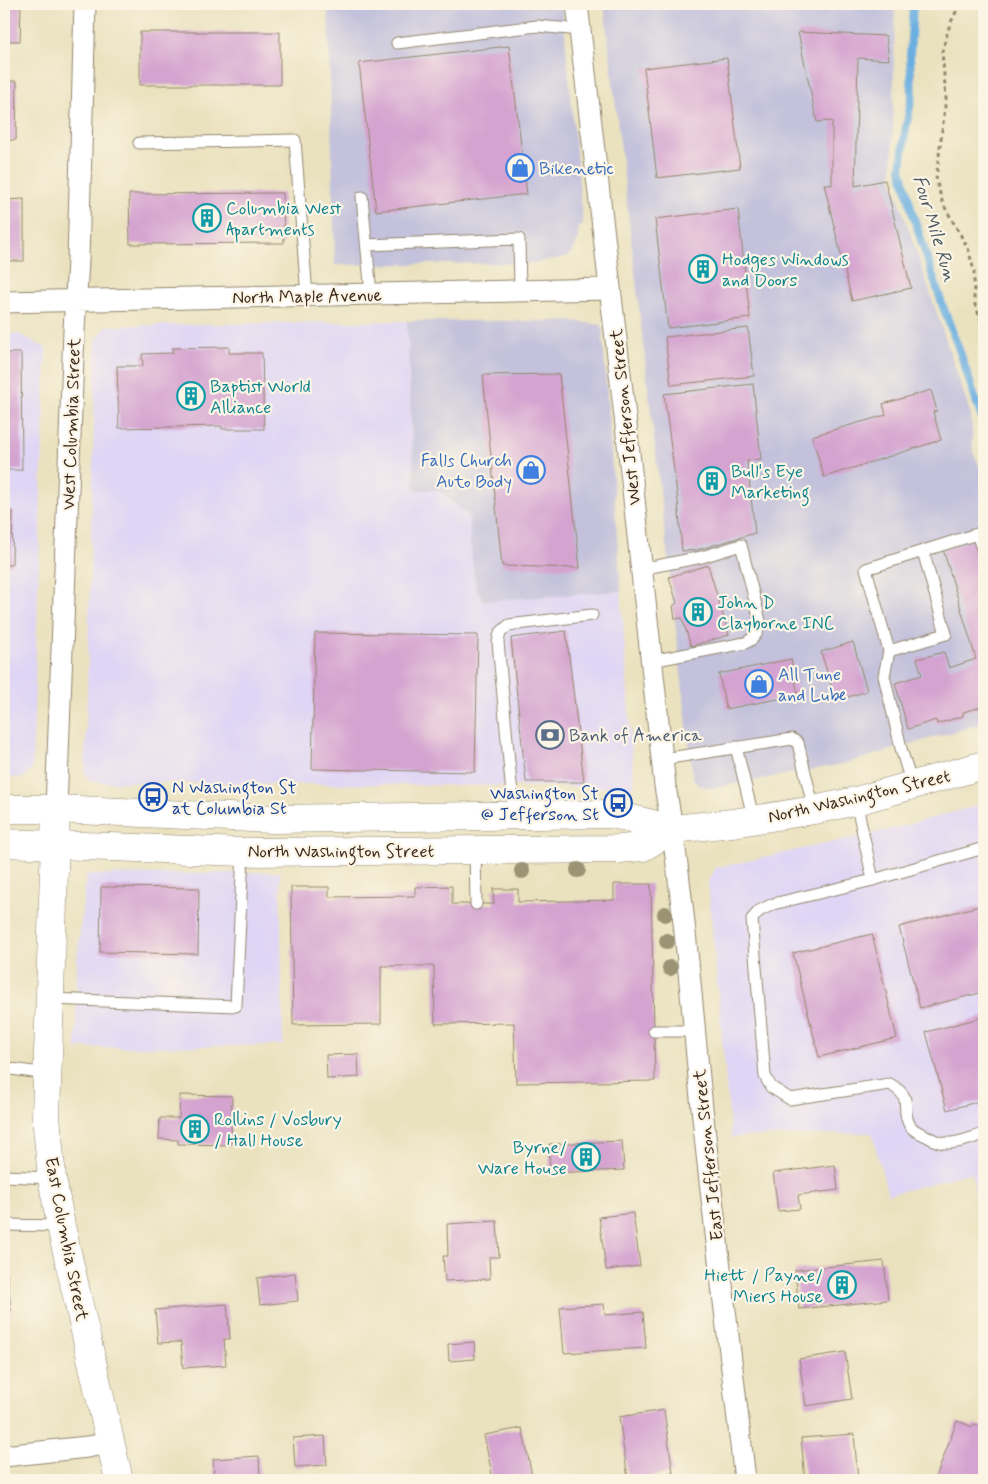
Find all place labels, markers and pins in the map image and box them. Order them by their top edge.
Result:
shop icon: Bikenetic [505,153,535,183]
place label: Bikenetic [539,157,614,181]
place label: Columbia West Apartments [226,197,342,243]
building icon: Columbia West Apartments [192,203,222,233]
place label: Hodges Windows and Doors [722,248,849,293]
building icon: Hodges Windows and Doors [688,254,718,284]
place label: Baptist World Alliance [210,375,311,420]
building icon: Baptist World Alliance [176,381,206,411]
place label: Falls Church Auto Body [421,449,512,494]
shop icon: Falls Church Auto Body [516,455,546,485]
place label: Bull's Eye Marketing [731,460,810,507]
building icon: Bull's Eye Marketing [697,466,727,496]
place label: John D Clayborne INC [717,591,834,636]
building icon: John D Clayborne INC [683,597,713,627]
place label: All Tune and Lube [778,663,847,708]
shop icon: All Tune and Lube [744,669,774,699]
bank icon: Bank of America [535,720,565,750]
place label: Bank of America [569,724,702,748]
place label: N Washington St at Columbia St [172,776,297,821]
bus stop icon: N Washington St at Columbia St [138,782,168,812]
place label: Washington St @ Jefferson St [480,782,599,827]
bus stop icon: Washington St @ Jefferson St [603,788,633,818]
place label: Rollins / Vosbury / Hall House [214,1108,342,1153]
building icon: Rollins / Vosbury / Hall House [180,1114,210,1144]
place label: Byrne/ Ware House [478,1136,567,1181]
building icon: Byrne/ Ware House [571,1142,601,1172]
place label: Hiett / Payne/ Miers House [704,1264,823,1309]
building icon: Hiett / Payne/ Miers House [827,1270,857,1300]

